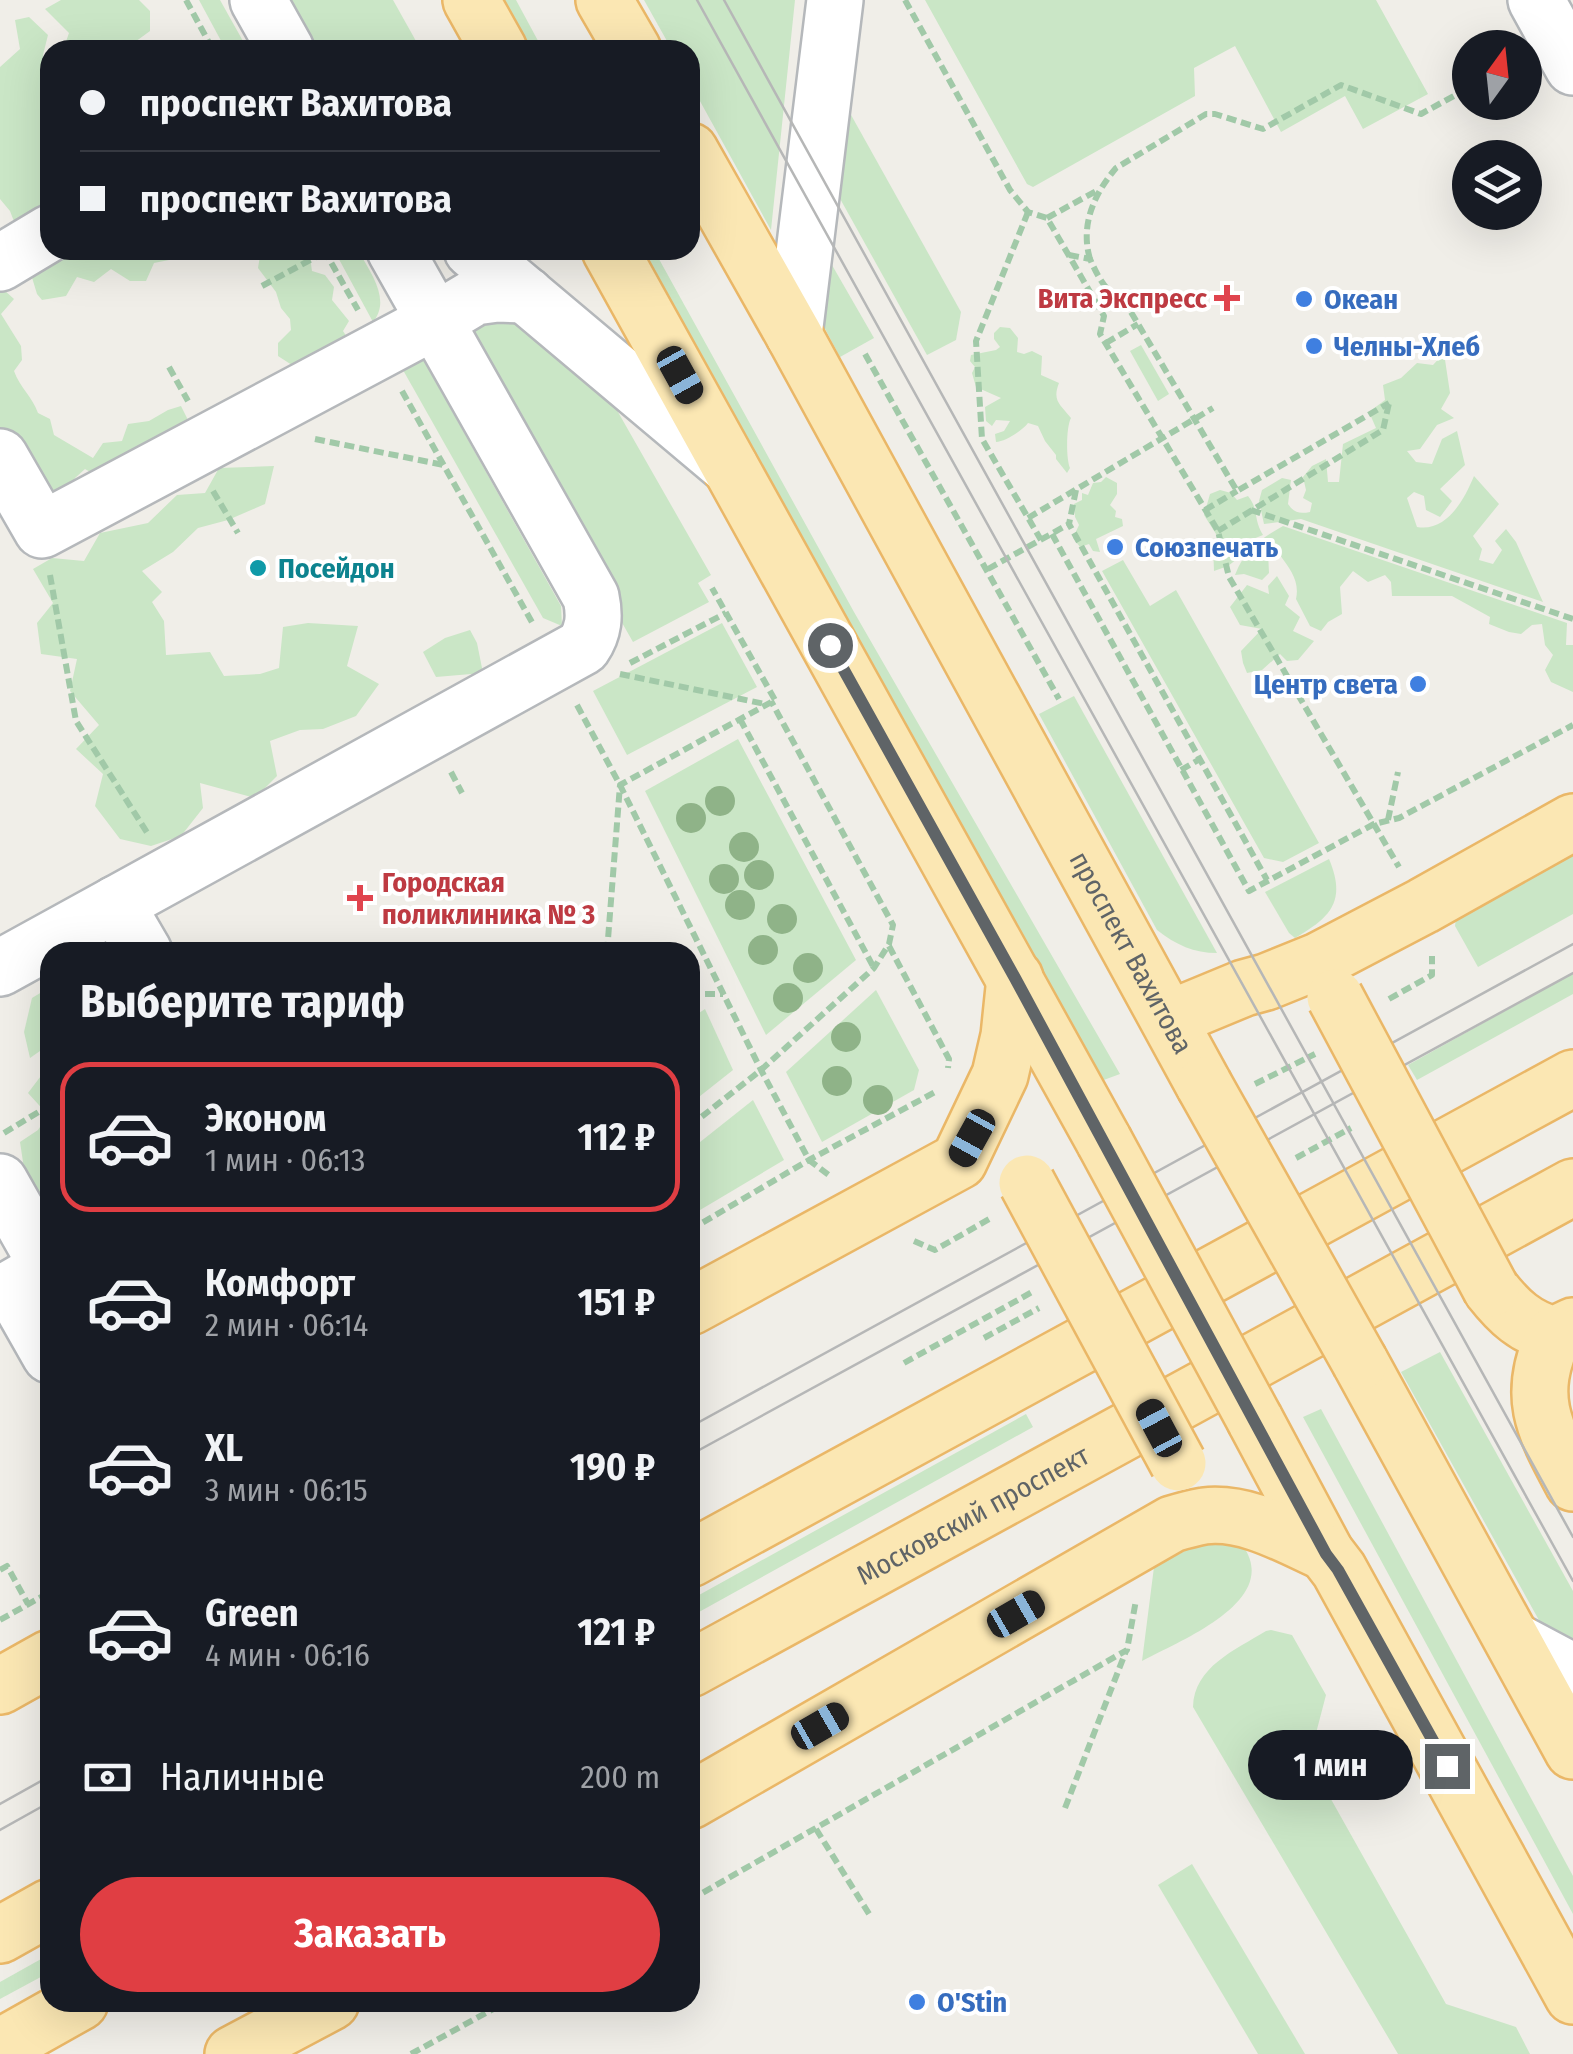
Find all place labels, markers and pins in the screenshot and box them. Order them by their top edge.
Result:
place label: Вита Экспресс [1038,282,1208,315]
place label: Океан [1324,283,1398,316]
marker: Вита Экспресс [1216,287,1238,309]
marker: Океан [1293,288,1315,310]
place label: Челны-Хлеб [1334,330,1480,363]
marker: Челны-Хлеб [1303,335,1325,357]
place label: Союзпечать [1135,531,1278,564]
marker: Союзпечать [1104,536,1126,558]
place label: Посейдон [278,552,395,585]
marker: Посейдон [247,557,269,579]
place label: Центр света [1254,668,1398,701]
marker: Центр света [1407,673,1429,695]
place label: Городская поликлиника № 3 [382,866,595,931]
marker: Городская поликлиника № 3 [347,885,373,911]
place label: O'Stin [937,1986,1007,2019]
marker: O'Stin [906,1991,928,2013]

